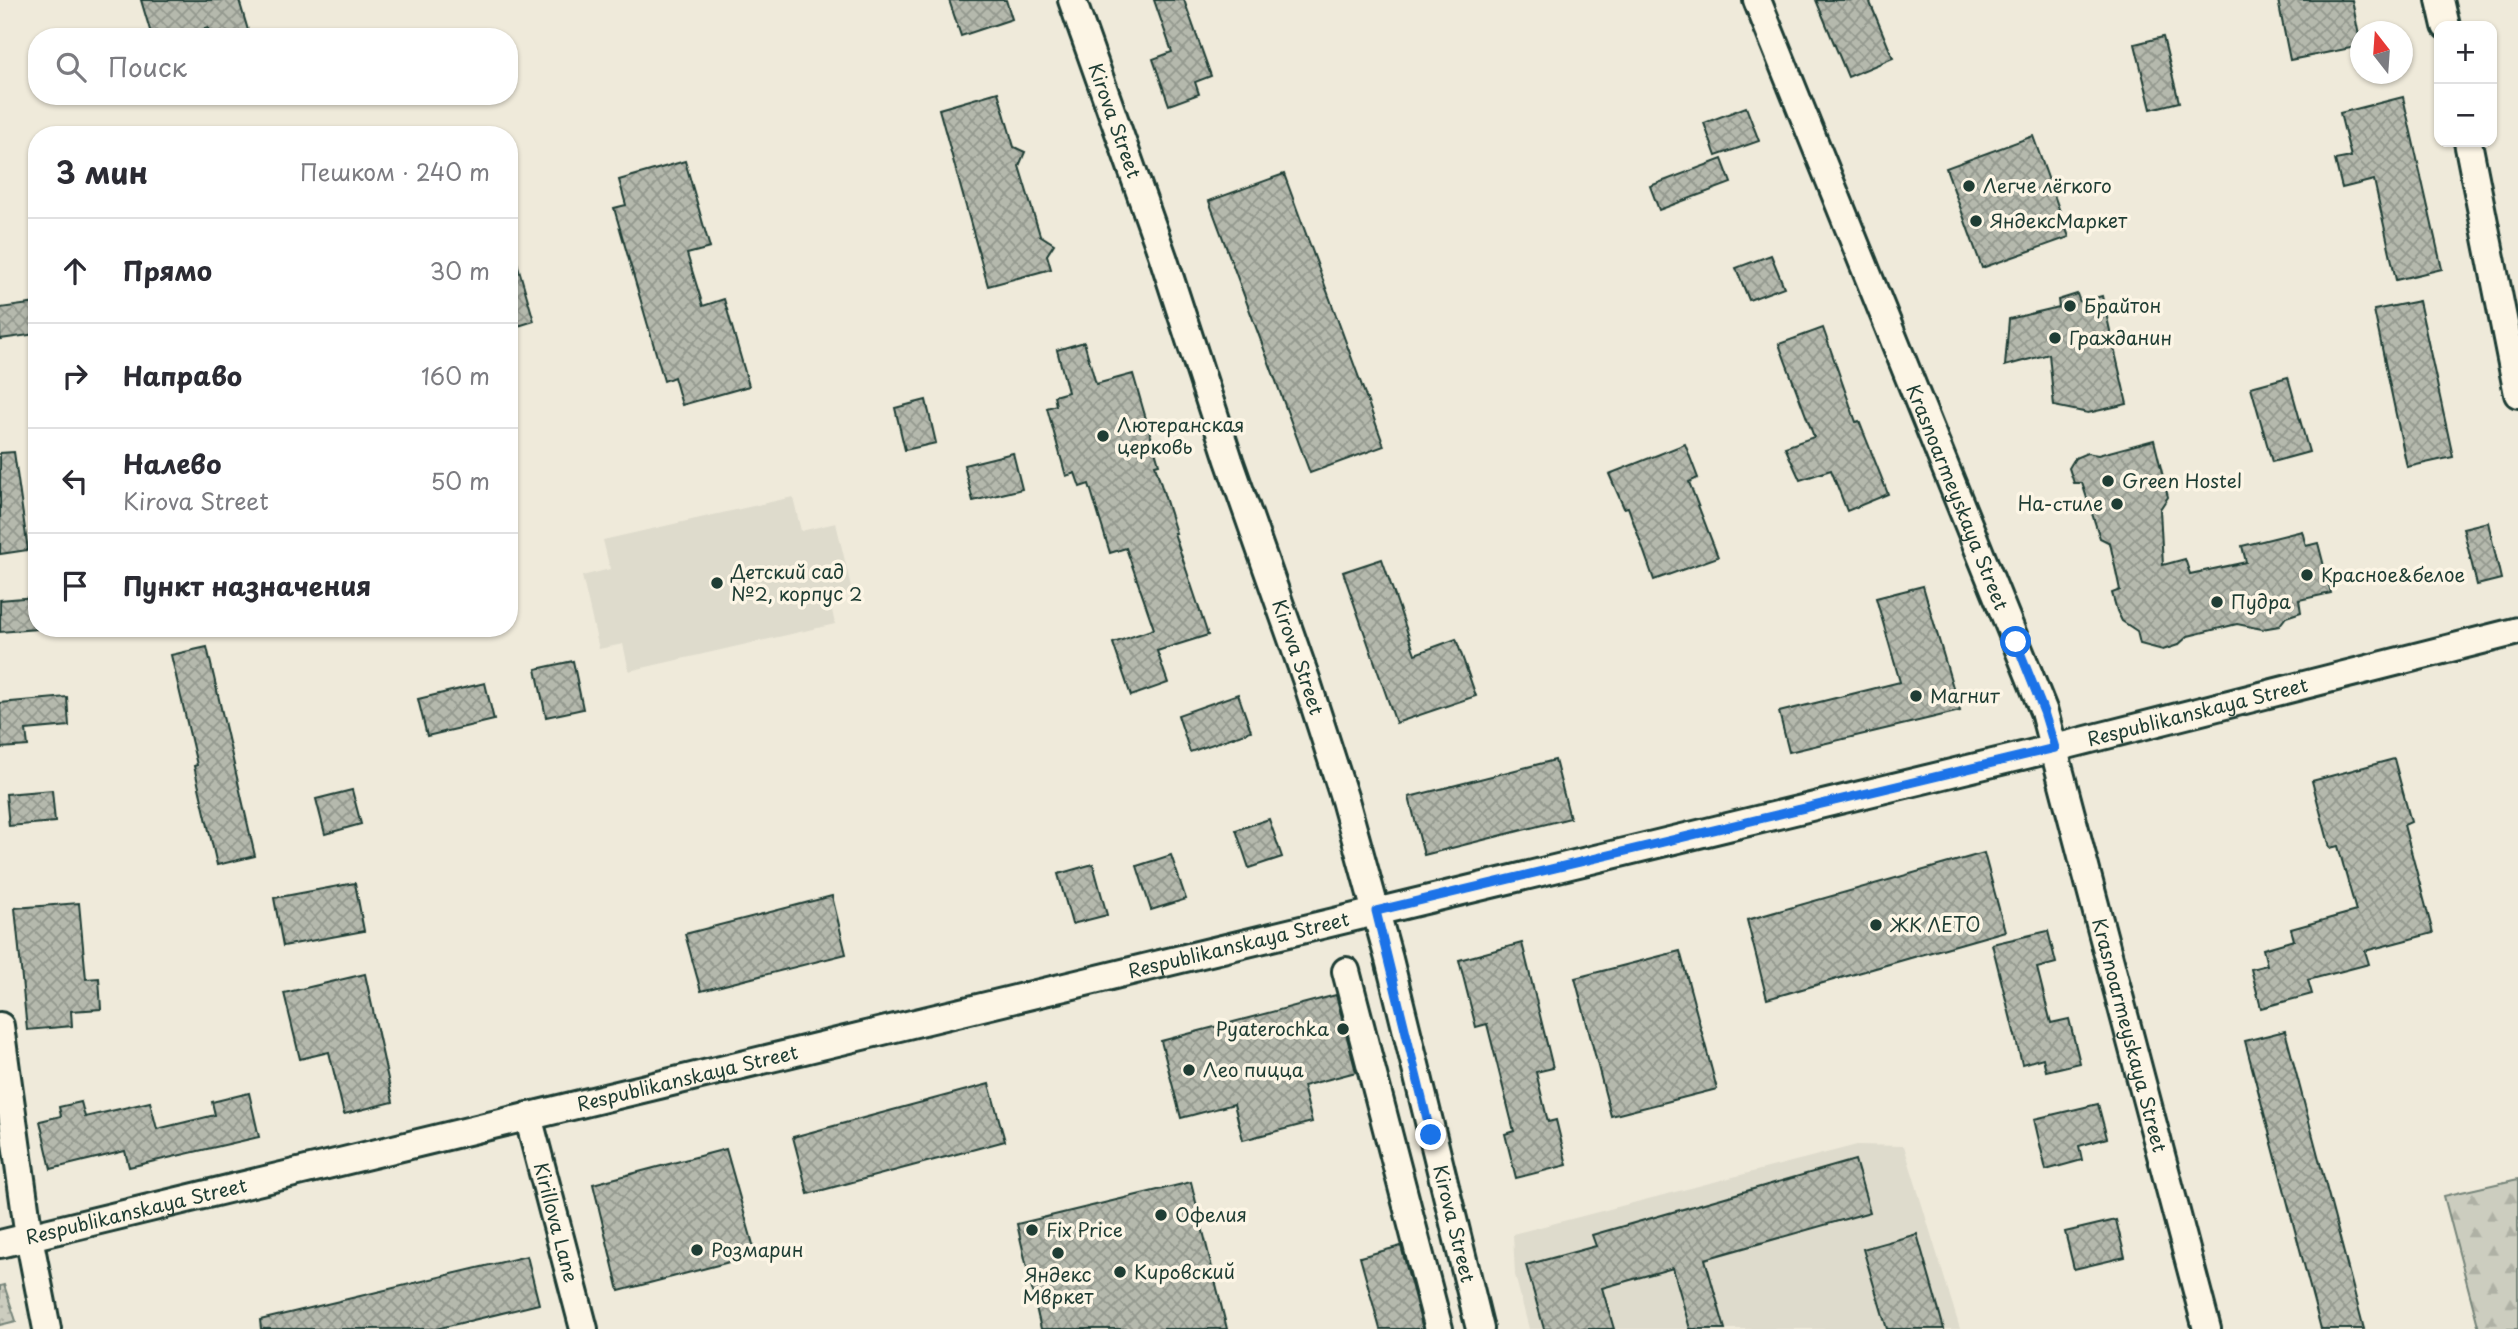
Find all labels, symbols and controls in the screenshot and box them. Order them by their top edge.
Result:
north arrow [2350,21,2413,84]
map controls [2434,21,2497,147]
button: + [2434,21,2497,84]
search box [28,28,518,105]
text: Поиск [108,47,187,86]
icon: search [52,48,90,86]
street label: Kirova Street [1082,59,1149,182]
button: − [2434,84,2497,147]
text: 3 мин [56,149,148,194]
text: Пешком · 240 m [300,154,490,189]
place label: Легче лёгкого [1983,171,2112,199]
marker: Легче лёгкого [1961,178,1977,194]
place label: ЯндексМаркет [1990,206,2128,234]
marker: ЯндексМаркет [1968,213,1984,229]
text: Прямо [123,251,212,290]
icon: ahead [56,252,94,290]
text: 30 m [429,253,490,288]
place label: Брайтон [2084,291,2161,319]
marker: Брайтон [2062,298,2078,314]
place label: Гражданин [2069,323,2172,351]
marker: Гражданин [2047,330,2063,346]
text: Направо [123,356,242,395]
icon: right [56,357,94,395]
text: 160 m [421,358,490,393]
street label: Krasnoarmeyskaya Street [1900,380,2016,614]
place label: Лютеранская церковь [1117,410,1245,460]
marker: Лютеранская церковь [1095,428,1111,444]
text: Налево [123,444,221,483]
icon: left [56,462,94,500]
text: 50 m [430,463,490,498]
place label: Green Hostel [2122,466,2242,494]
marker: Green Hostel [2100,473,2116,489]
text: Kirova Street [123,483,269,518]
place label: На-стиле [2018,489,2103,517]
marker: На-стиле [2109,496,2125,512]
place label: Детский сад №2, корпус 2 [730,557,862,607]
place label: Красное&белое [2321,560,2465,588]
text: Пункт назначения [123,566,371,605]
icon: arrive [56,567,94,605]
marker: Красное&белое [2299,567,2315,583]
marker: Детский сад №2, корпус 2 [709,575,725,591]
place label: Пудра [2231,587,2291,615]
marker: Пудра [2209,594,2225,610]
street label: Kirova Street [1266,595,1332,718]
route start [2000,626,2031,657]
street label: Respublikanskaya Street [2084,670,2311,752]
place label: Магнит [1930,681,2000,709]
marker: Магнит [1908,688,1924,704]
street label: Respublikanskaya Street [1125,904,1352,984]
place label: ЖК ЛЕТО [1890,910,1980,938]
street label: Krasnoarmeyskaya Street [2086,915,2175,1155]
marker: ЖК ЛЕТО [1868,917,1884,933]
place label: Pyaterochka [1216,1014,1329,1042]
marker: Pyaterochka [1335,1021,1351,1037]
street label: Respublikanskaya Street [574,1037,801,1117]
place label: Лео пицца [1203,1055,1304,1083]
marker: Лео пицца [1181,1062,1197,1078]
route end [1415,1119,1446,1150]
street label: Kirillova Lane [528,1159,586,1285]
street label: Kirova Street [1427,1162,1483,1286]
street label: Respublikanskaya Street [22,1170,250,1250]
place label: Офелия [1175,1200,1247,1228]
marker: Офелия [1153,1207,1169,1223]
place label: Fix Price [1046,1215,1123,1243]
marker: Fix Price [1024,1222,1040,1238]
place label: Розмарин [711,1235,804,1263]
marker: Розмарин [689,1242,705,1258]
marker: Яндекс Мвркет [1050,1245,1066,1261]
place label: Кировский [1134,1257,1235,1285]
place label: Яндекс Мвркет [1022,1260,1094,1310]
marker: Кировский [1112,1264,1128,1280]

